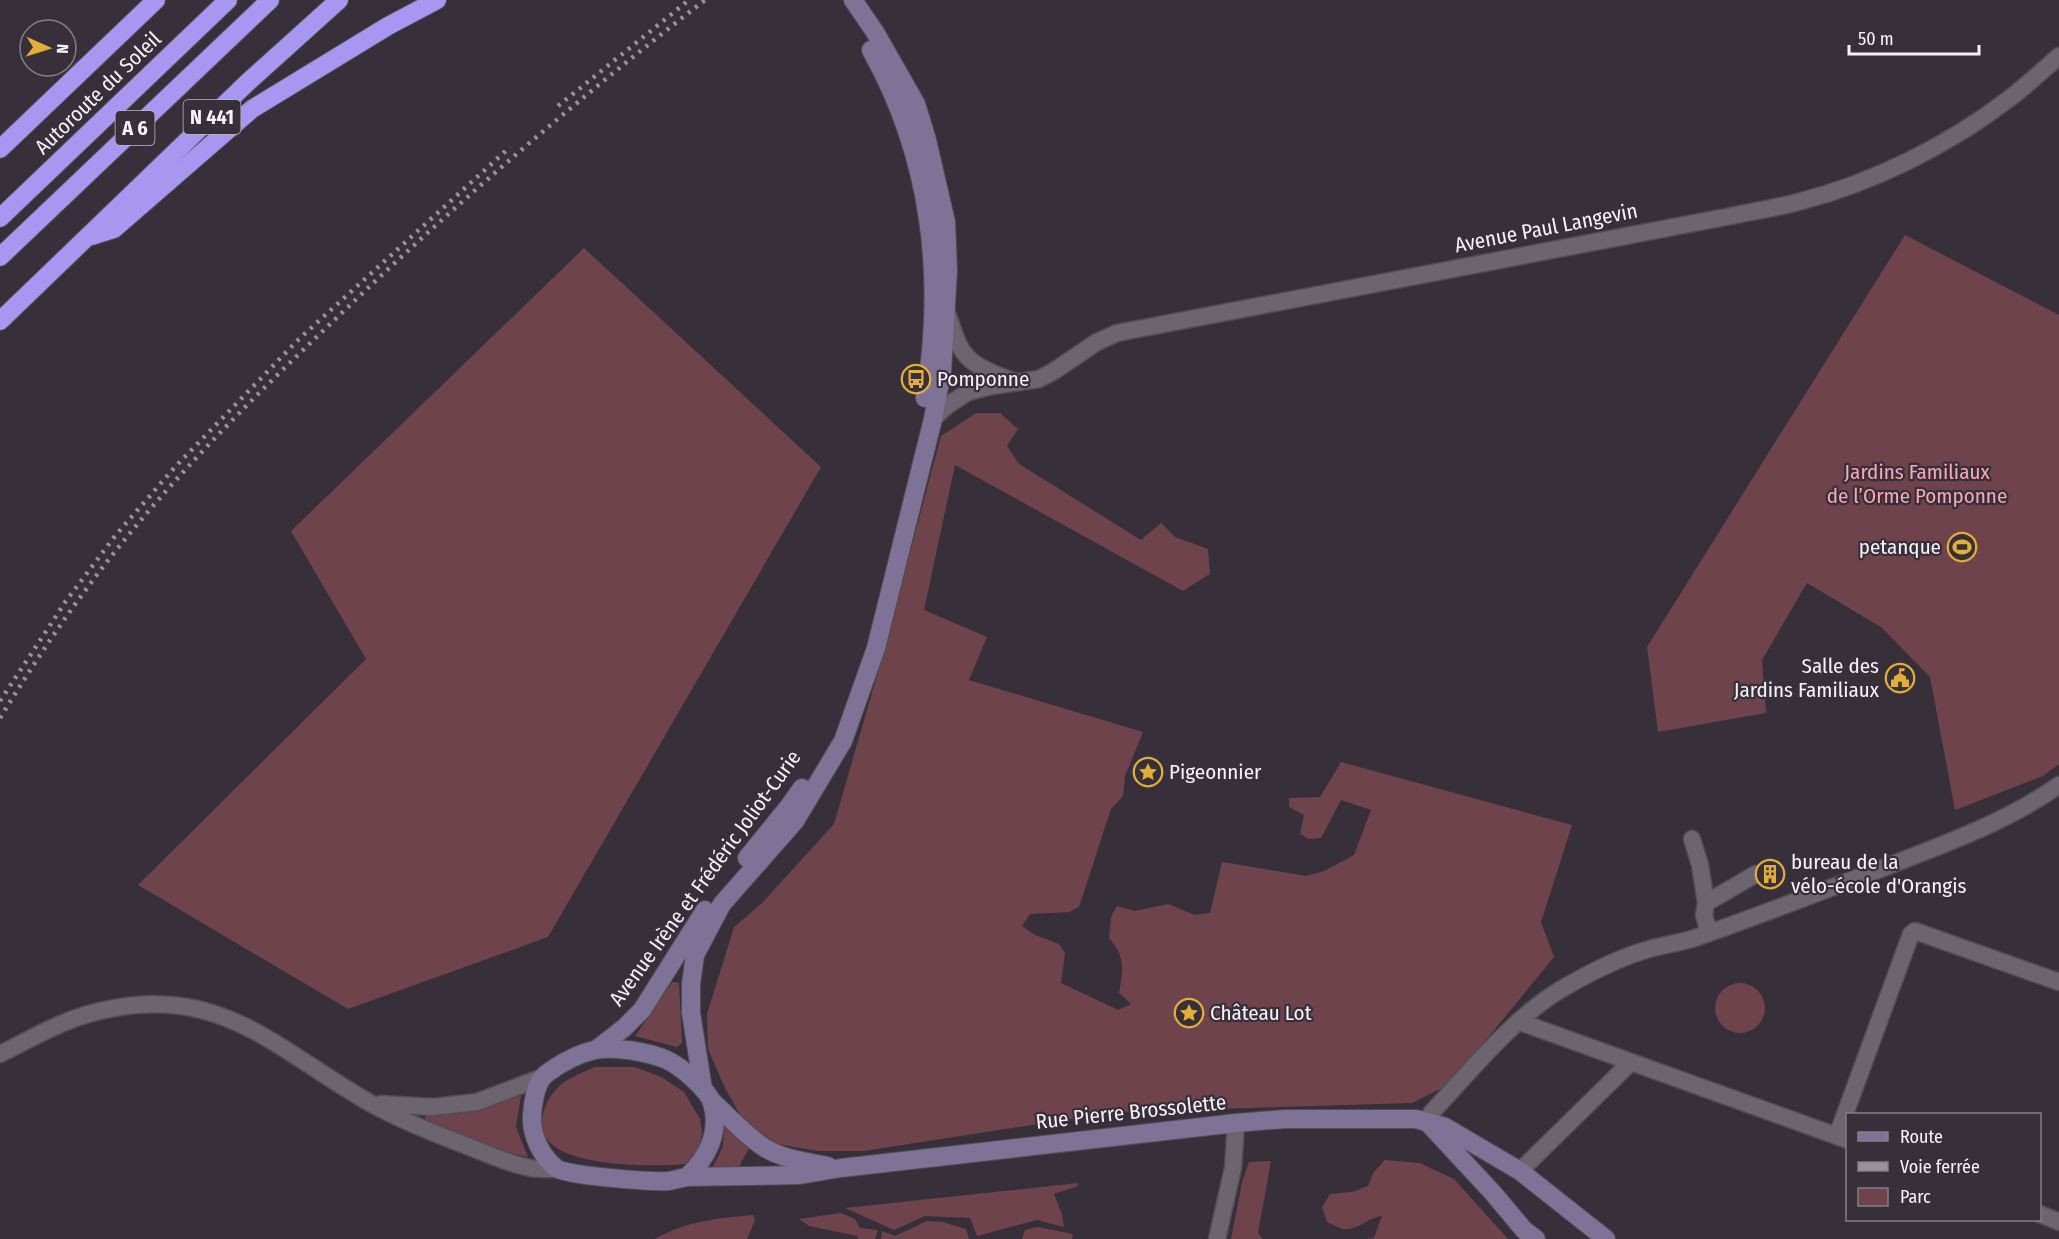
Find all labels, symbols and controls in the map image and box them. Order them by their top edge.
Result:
north arrow [18,18,78,78]
scale bar [1849,18,1980,56]
street label: Autoroute du Soleil [29,26,167,160]
text: 50 m [1858,28,1894,50]
text: N [53,43,72,54]
road number: N 441 [184,100,240,134]
road number: A 6 [116,111,154,145]
street label: Avenue Paul Langevin [1452,198,1640,258]
bus stop icon: Pomponne [900,363,932,395]
place label: Pomponne [937,366,1029,392]
park label: Jardins Familiaux de l’Orme Pomponne [1827,459,2007,509]
sports icon: petanque [1946,531,1978,563]
place label: petanque [1859,534,1941,560]
place label: Salle des Jardins Familiaux [1734,653,1880,703]
public building icon: Salle des Jardins Familiaux [1884,662,1916,694]
street label: Avenue Irène et Frédéric Joliot-Curie [603,745,807,1011]
place icon: Pigeonnier [1132,756,1164,788]
place label: Pigeonnier [1169,759,1262,785]
place label: bureau de la vélo-école d'Orangis [1791,849,1967,899]
building icon: bureau de la vélo-école d'Orangis [1754,858,1786,890]
place icon: Château Lot [1173,997,1205,1029]
place label: Château Lot [1210,1000,1312,1026]
street label: Rue Pierre Brossolette [1034,1089,1228,1135]
legend [1846,1113,2041,1221]
text: Route [1900,1126,1943,1148]
text: Voie ferrée [1900,1156,1980,1178]
text: Parc [1900,1186,1931,1208]

